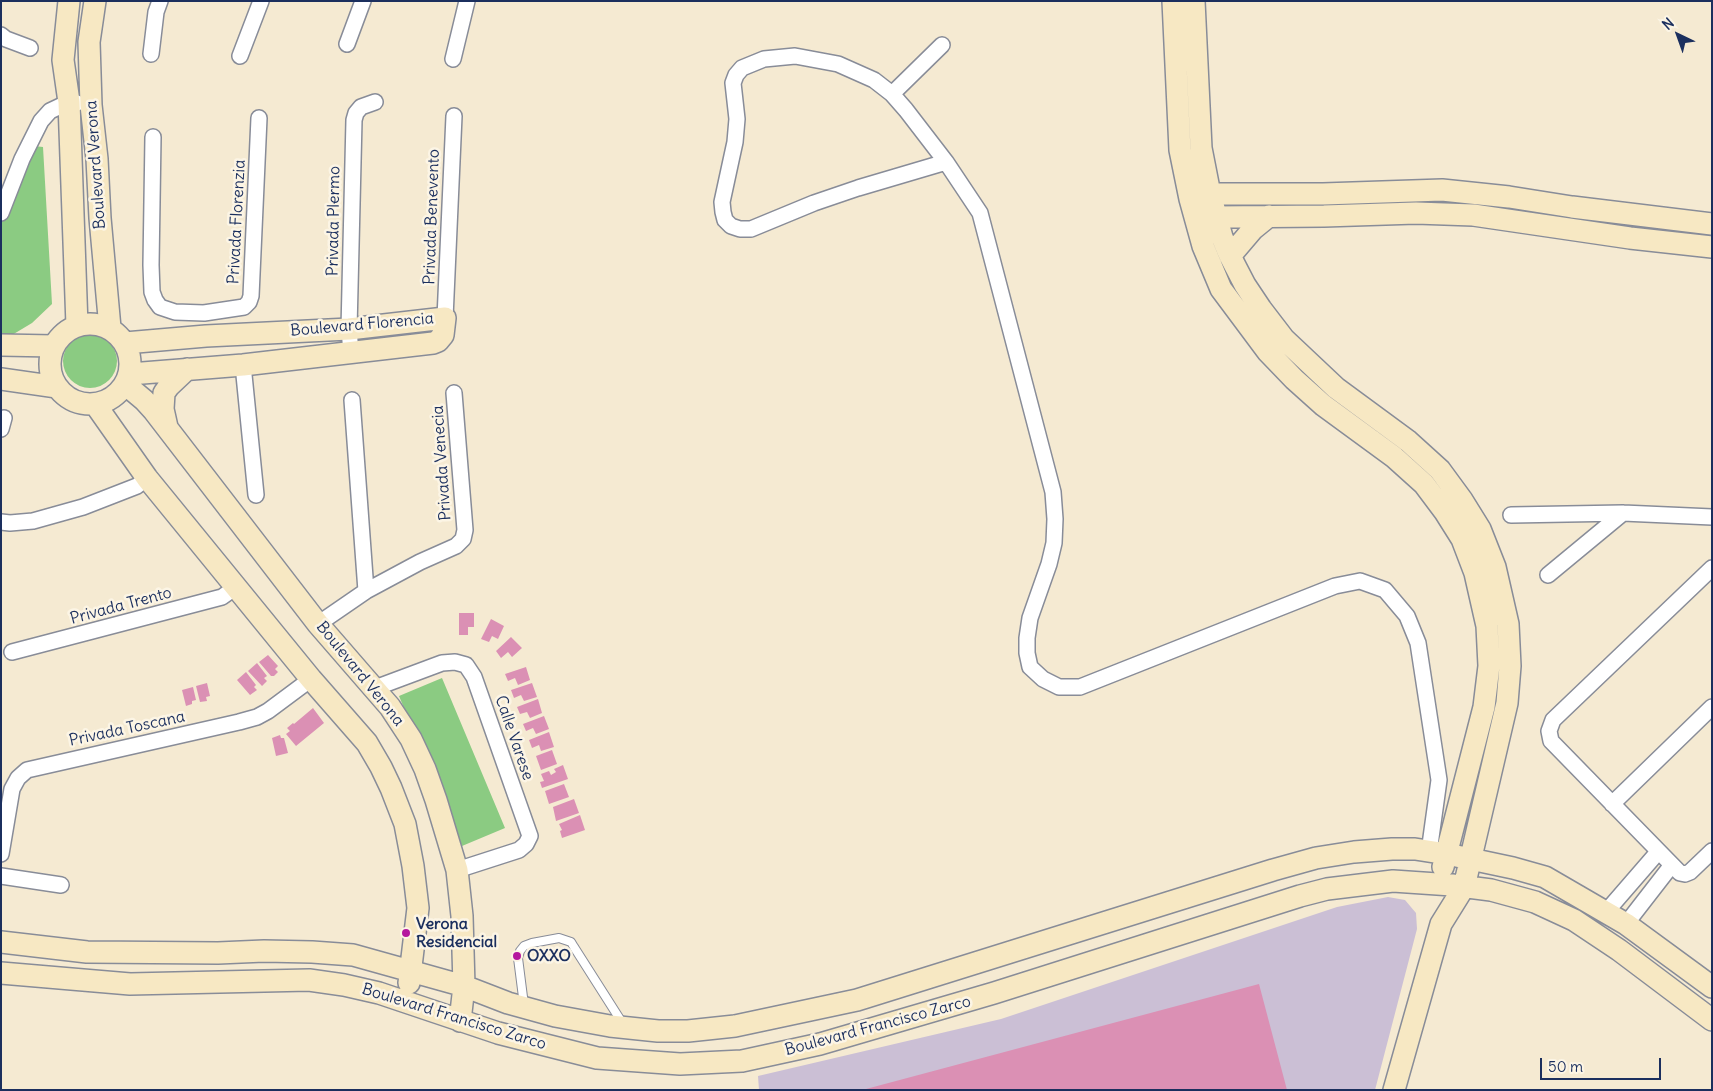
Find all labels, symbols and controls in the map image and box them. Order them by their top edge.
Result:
north arrow [1653,10,1703,60]
text: N [1658,14,1678,34]
street label: Boulevard Verona [82,100,110,230]
street label: Privada Benevento [420,149,444,285]
street label: Privada Florenzia [224,159,250,285]
street label: Privada Plermo [323,166,345,276]
street label: Boulevard Florencia [290,309,434,341]
street label: Privada Venecia [428,405,456,521]
street label: Privada Trento [68,583,174,629]
street label: Boulevard Verona [312,618,408,730]
street label: Calle Varese [491,693,537,783]
street label: Privada Toscana [67,707,187,751]
place label: Verona Residencial [416,914,497,952]
marker: Verona Residencial [400,927,412,939]
place label: OXXO [527,946,571,966]
marker: OXXO [511,950,523,962]
street label: Boulevard Francisco Zarco [360,980,548,1054]
street label: Boulevard Francisco Zarco [783,992,973,1060]
scale bar [1543,1048,1664,1080]
text: 50 m [1548,1057,1583,1076]

